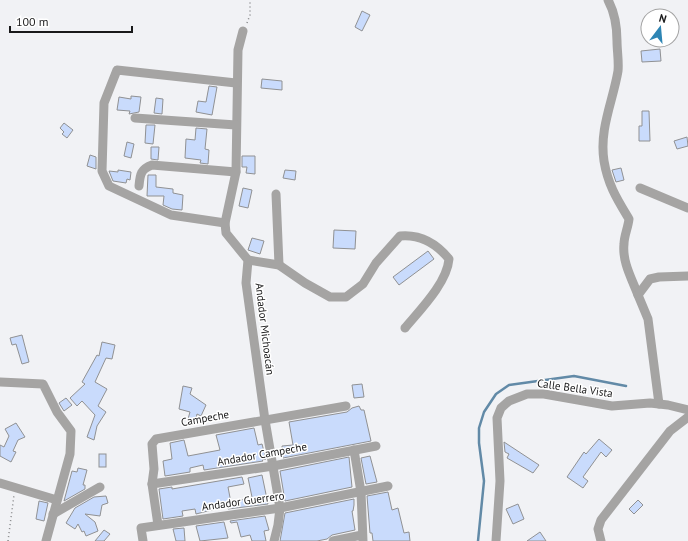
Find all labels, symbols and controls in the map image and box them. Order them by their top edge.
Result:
scale bar [10,8,132,34]
north arrow [640,8,680,48]
text: N [657,11,668,26]
text: 100 m [16,14,49,29]
street label: Andador Michoacán [252,282,278,376]
street label: Calle Bella Vista [536,376,614,400]
street label: Campeche [180,407,230,429]
street label: Andador Campeche [216,439,308,469]
street label: Andador Guerrero [201,488,285,514]

